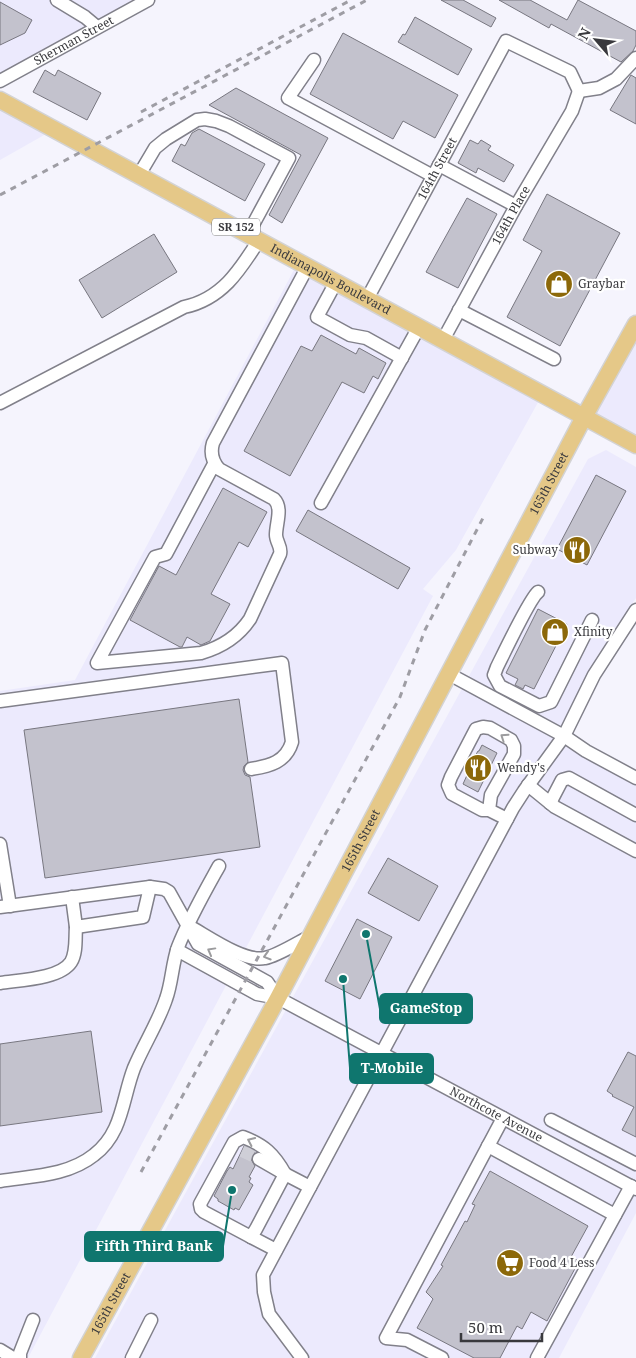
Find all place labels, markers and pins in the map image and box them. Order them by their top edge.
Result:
shop icon: Graybar [544,269,574,299]
place label: Graybar [578,275,625,292]
restaurant icon: Subway [562,535,592,565]
place label: Subway [513,541,558,558]
shop icon: Xfinity [540,617,570,647]
place label: Xfinity [574,623,613,640]
restaurant icon: Wendy's [463,753,493,783]
place label: Wendy's [497,759,545,776]
callout: GameStop [380,994,472,1023]
callout: T-Mobile [350,1054,433,1083]
callout: Fifth Third Bank [85,1232,223,1261]
supermarket icon: Food 4 Less [495,1248,525,1278]
place label: Food 4 Less [529,1254,595,1271]

